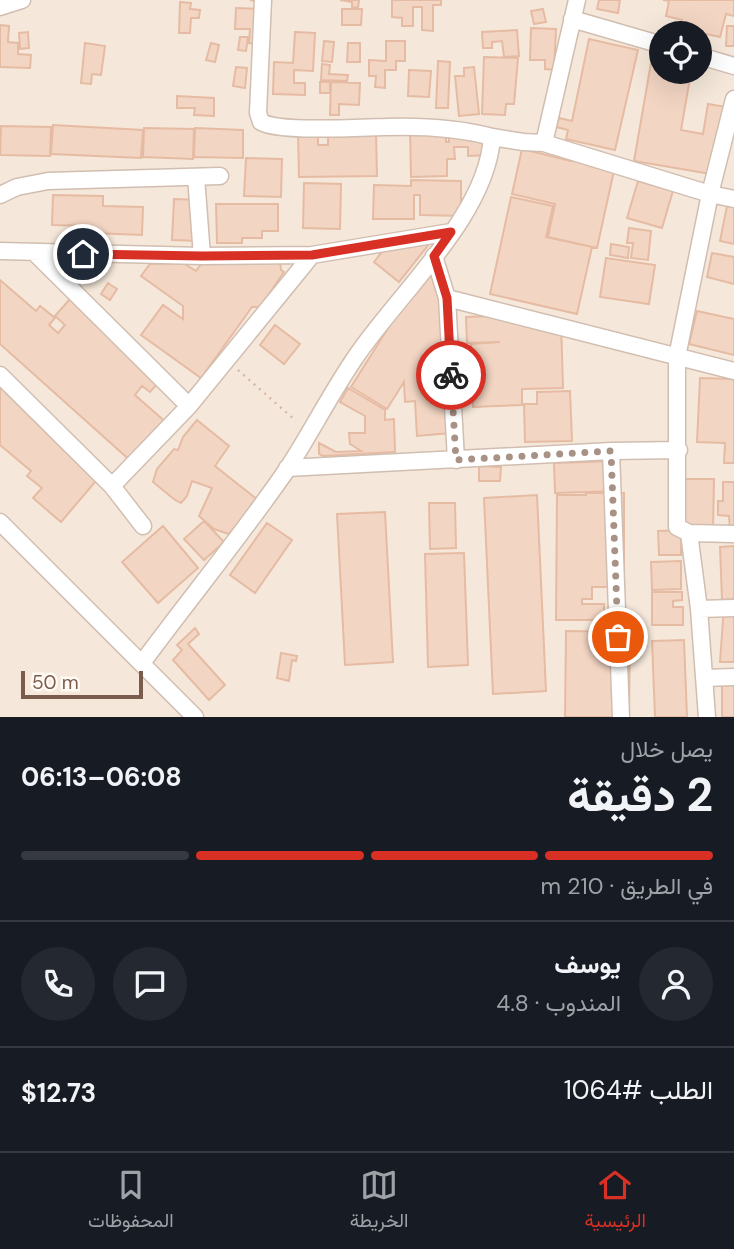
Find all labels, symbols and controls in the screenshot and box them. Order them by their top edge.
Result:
map controls [649,21,712,84]
button: locate [649,21,712,84]
pin [53,224,113,284]
icon: home [64,235,102,273]
courier [416,340,486,410]
icon: bike [432,356,470,394]
pin [588,607,648,667]
icon: bag [599,618,637,656]
scale bar [21,668,144,700]
text: 50 m [32,670,79,695]
text: يصل خلال [621,734,713,764]
text: 06:08–06:13 [21,760,182,794]
text: 2 دقيقة [567,765,713,825]
text: في الطريق · 210 m [541,871,713,901]
button: phone [21,947,95,1021]
button: chat [113,947,187,1021]
text: يوسف [554,947,621,981]
button: person [639,947,713,1021]
text: المندوب · 4.8 [496,988,621,1018]
text: الطلب #1064 [564,1073,713,1107]
text: $12.73 [21,1076,96,1110]
tab: المحفوظات [88,1166,174,1237]
tab: الخريطة [350,1166,408,1237]
tab: الرئيسية [585,1166,646,1237]

